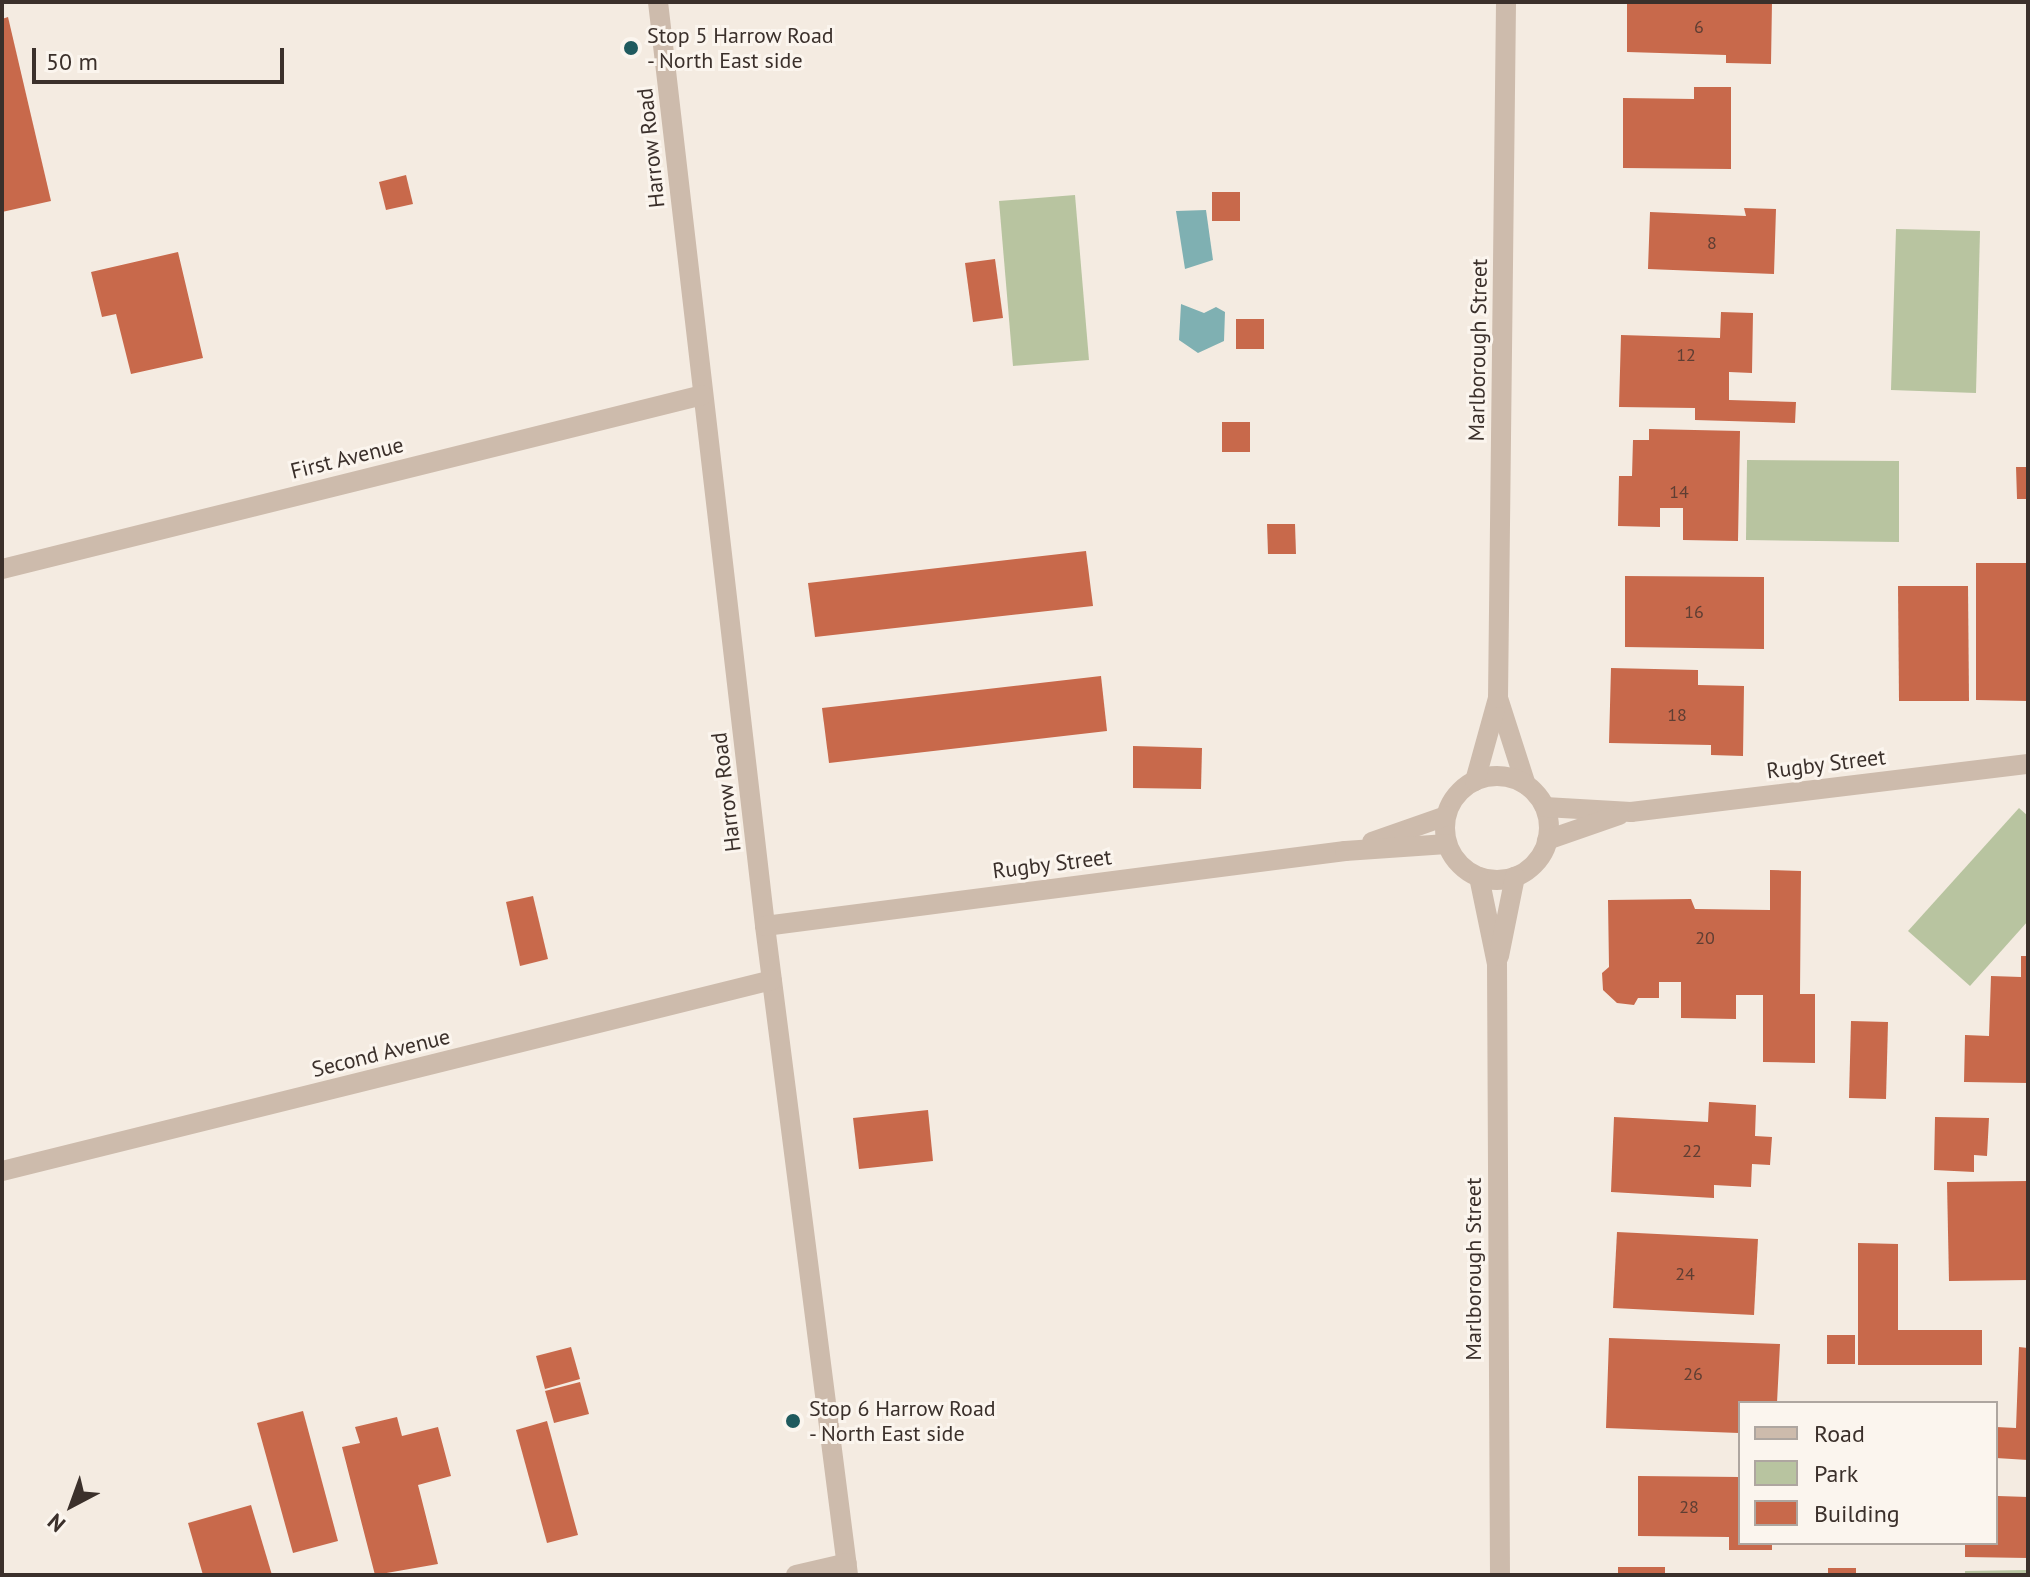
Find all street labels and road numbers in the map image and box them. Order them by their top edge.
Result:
street label: Harrow Road [632,87,670,209]
street label: Marlborough Street [1463,258,1493,442]
street label: First Avenue [288,431,406,485]
street label: Harrow Road [706,730,746,854]
street label: Rugby Street [1765,744,1887,784]
street label: Rugby Street [991,844,1113,884]
street label: Second Avenue [309,1023,453,1083]
street label: Marlborough Street [1461,1178,1487,1360]

